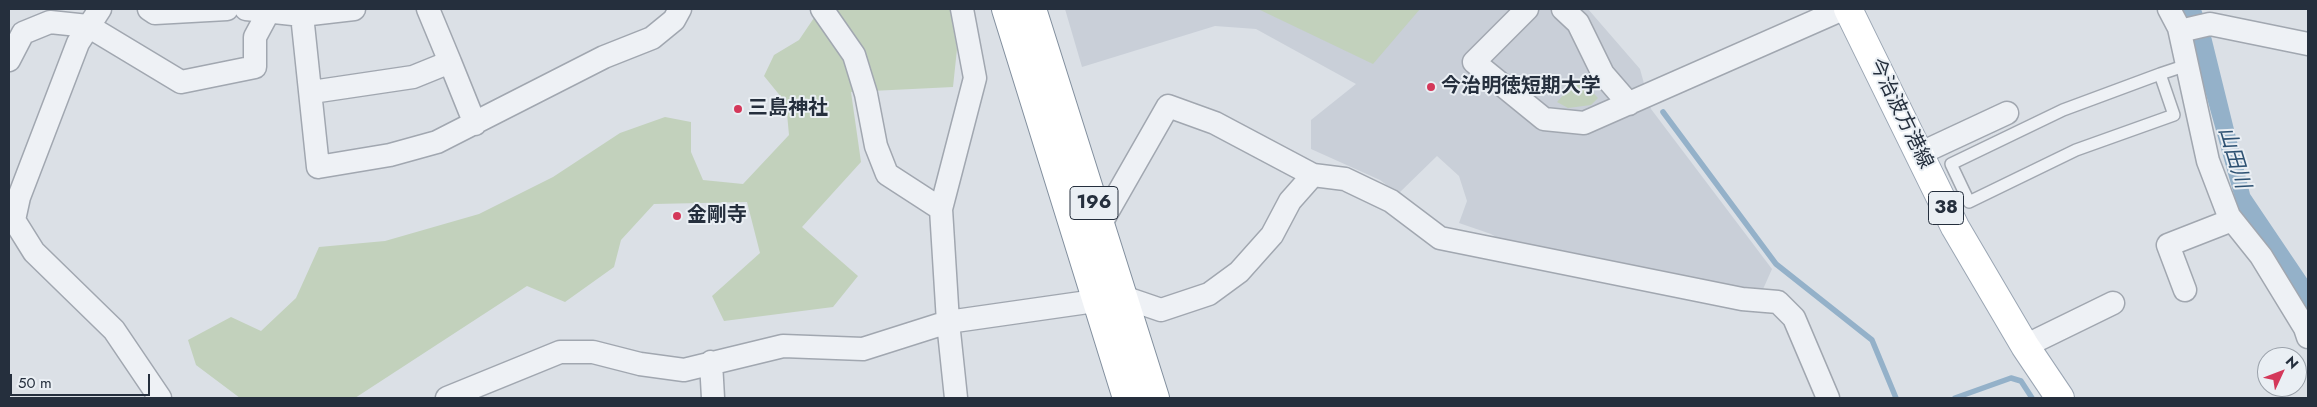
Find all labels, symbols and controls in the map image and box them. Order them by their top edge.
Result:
street label: 今治波方港線 [1863,55,1937,173]
place label: 今治明徳短期大学 [1441,75,1601,99]
marker: 今治明徳短期大学 [1425,81,1437,93]
place label: 三島神社 [748,97,828,121]
marker: 三島神社 [732,103,744,115]
water label: 山田川 [2212,124,2254,192]
road number: 196 [1070,187,1118,220]
road number: 38 [1928,192,1964,224]
place label: 金剛寺 [687,204,747,228]
marker: 金剛寺 [671,210,683,222]
north arrow [2257,347,2307,397]
text: N [2281,352,2303,373]
scale bar [12,364,152,396]
text: 50 m [18,372,52,394]

